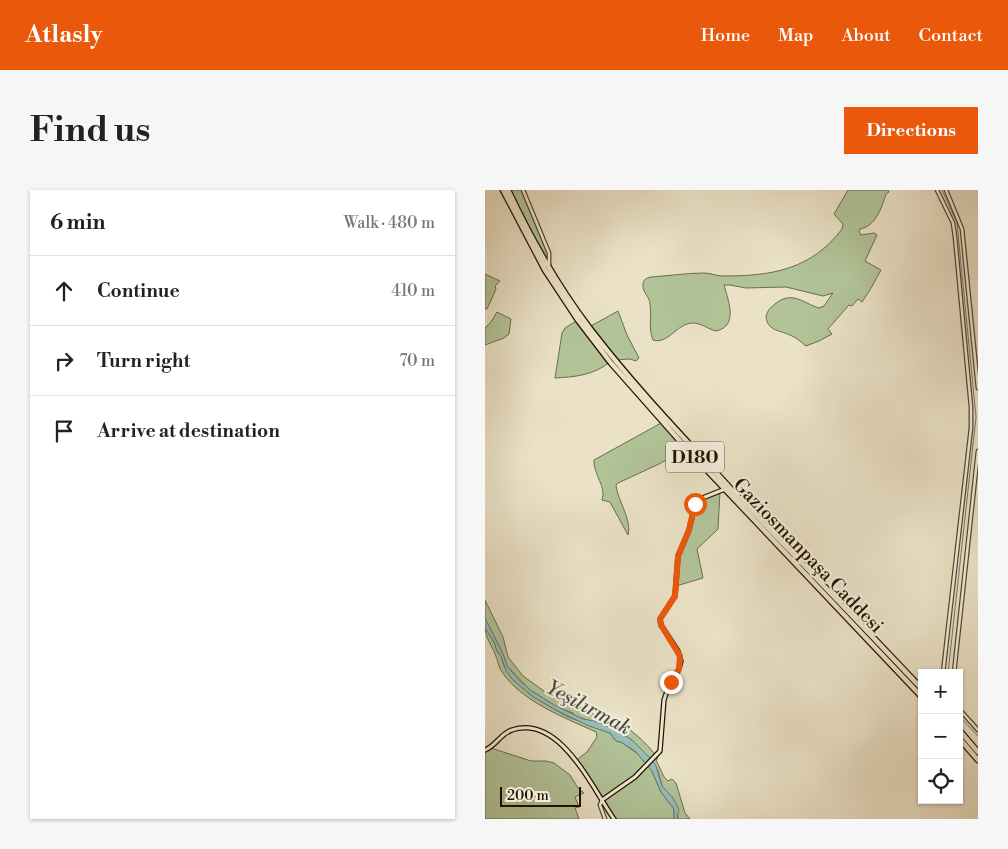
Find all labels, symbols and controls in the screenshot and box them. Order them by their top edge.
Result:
text: Atlasly [25,20,102,50]
text: Home [701,24,750,47]
text: Map [778,24,814,47]
text: About [842,24,891,47]
text: Contact [919,24,983,47]
button: Directions [844,107,978,154]
text: Find us [30,109,150,152]
text: 6 min [50,210,105,236]
text: Walk · 480 m [344,213,435,233]
icon: ahead [50,277,78,305]
text: Continue [97,279,180,303]
text: 410 m [391,281,435,301]
icon: right [50,347,78,375]
text: Turn right [97,349,190,373]
text: 70 m [399,351,435,371]
icon: arrive [50,417,78,445]
text: Arrive at destination [97,419,280,443]
road number: D180 [666,442,724,472]
street label: Gaziosmanpaşa Caddesi [728,473,889,638]
route start [684,493,707,516]
map controls [918,669,963,804]
button: + [918,669,963,714]
route end [660,671,683,694]
water label: Yeşilırmak [541,676,635,741]
button: − [918,714,963,759]
button: locate [918,759,963,804]
scale bar [500,784,581,807]
text: 200 m [507,787,549,805]

